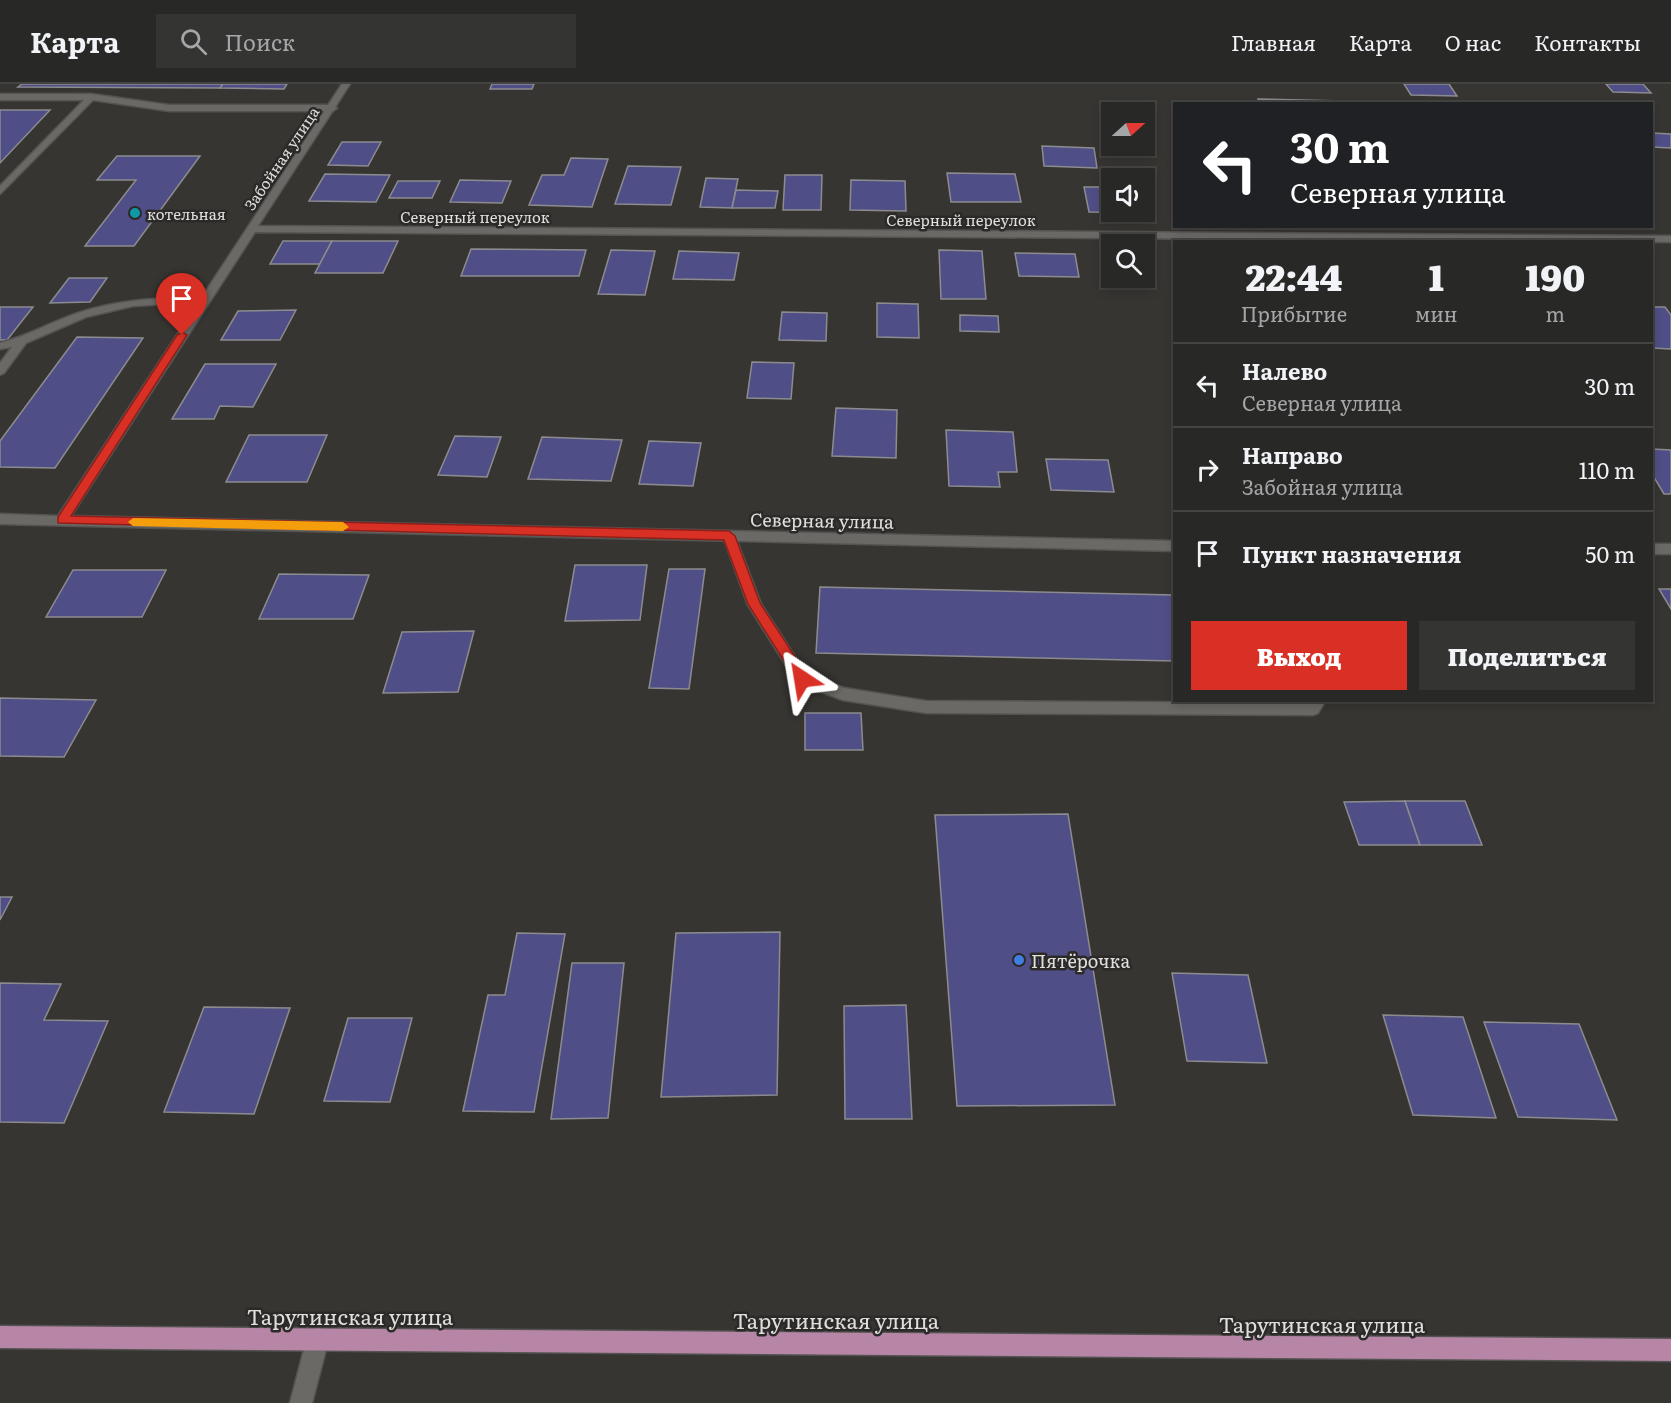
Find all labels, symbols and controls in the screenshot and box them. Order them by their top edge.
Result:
search box [156,14,576,68]
text: Карта [30,20,120,62]
icon: search [177,25,210,58]
text: Поиск [225,25,295,58]
text: Главная [1231,26,1316,57]
text: Карта [1349,26,1412,57]
text: О нас [1445,26,1501,57]
text: Контакты [1534,26,1641,57]
street label: Забойная улица [238,101,325,214]
north arrow [1101,102,1155,156]
map controls [1101,102,1155,288]
text: 30 m [1290,114,1390,176]
icon: left [1191,126,1269,204]
button: sound [1101,168,1155,222]
text: Северная улица [1290,171,1506,211]
place label: котельная [147,202,226,225]
street label: Северный переулок [400,205,550,228]
marker: котельная [128,206,142,220]
street label: Северный переулок [886,208,1036,231]
button: search [1101,234,1155,288]
text: 22:44 [1246,249,1342,302]
text: 1 [1429,249,1444,302]
text: 190 [1525,249,1585,302]
pin [156,273,207,335]
icon: arrive [165,282,198,315]
text: Прибытие [1241,298,1347,328]
text: мин [1415,298,1458,328]
text: m [1546,298,1565,328]
text: Налево [1242,354,1327,387]
icon: left [1191,369,1224,402]
text: 30 m [1585,369,1635,402]
text: Северная улица [1242,387,1402,417]
text: Направо [1242,438,1343,471]
icon: right [1191,453,1224,486]
text: 110 m [1579,453,1635,486]
text: Забойная улица [1242,471,1403,501]
street label: Северная улица [750,505,894,535]
icon: arrive [1191,537,1224,570]
text: Пункт назначения [1242,537,1461,570]
text: 50 m [1585,537,1635,570]
button: Выход [1191,621,1407,690]
button: Поделиться [1419,621,1635,690]
position arrow [770,647,834,711]
place label: Пятёрочка [1031,947,1130,974]
marker: Пятёрочка [1012,953,1026,967]
street label: Тарутинская улица [247,1300,454,1331]
street label: Тарутинская улица [733,1304,940,1335]
street label: Тарутинская улица [1219,1308,1426,1339]

